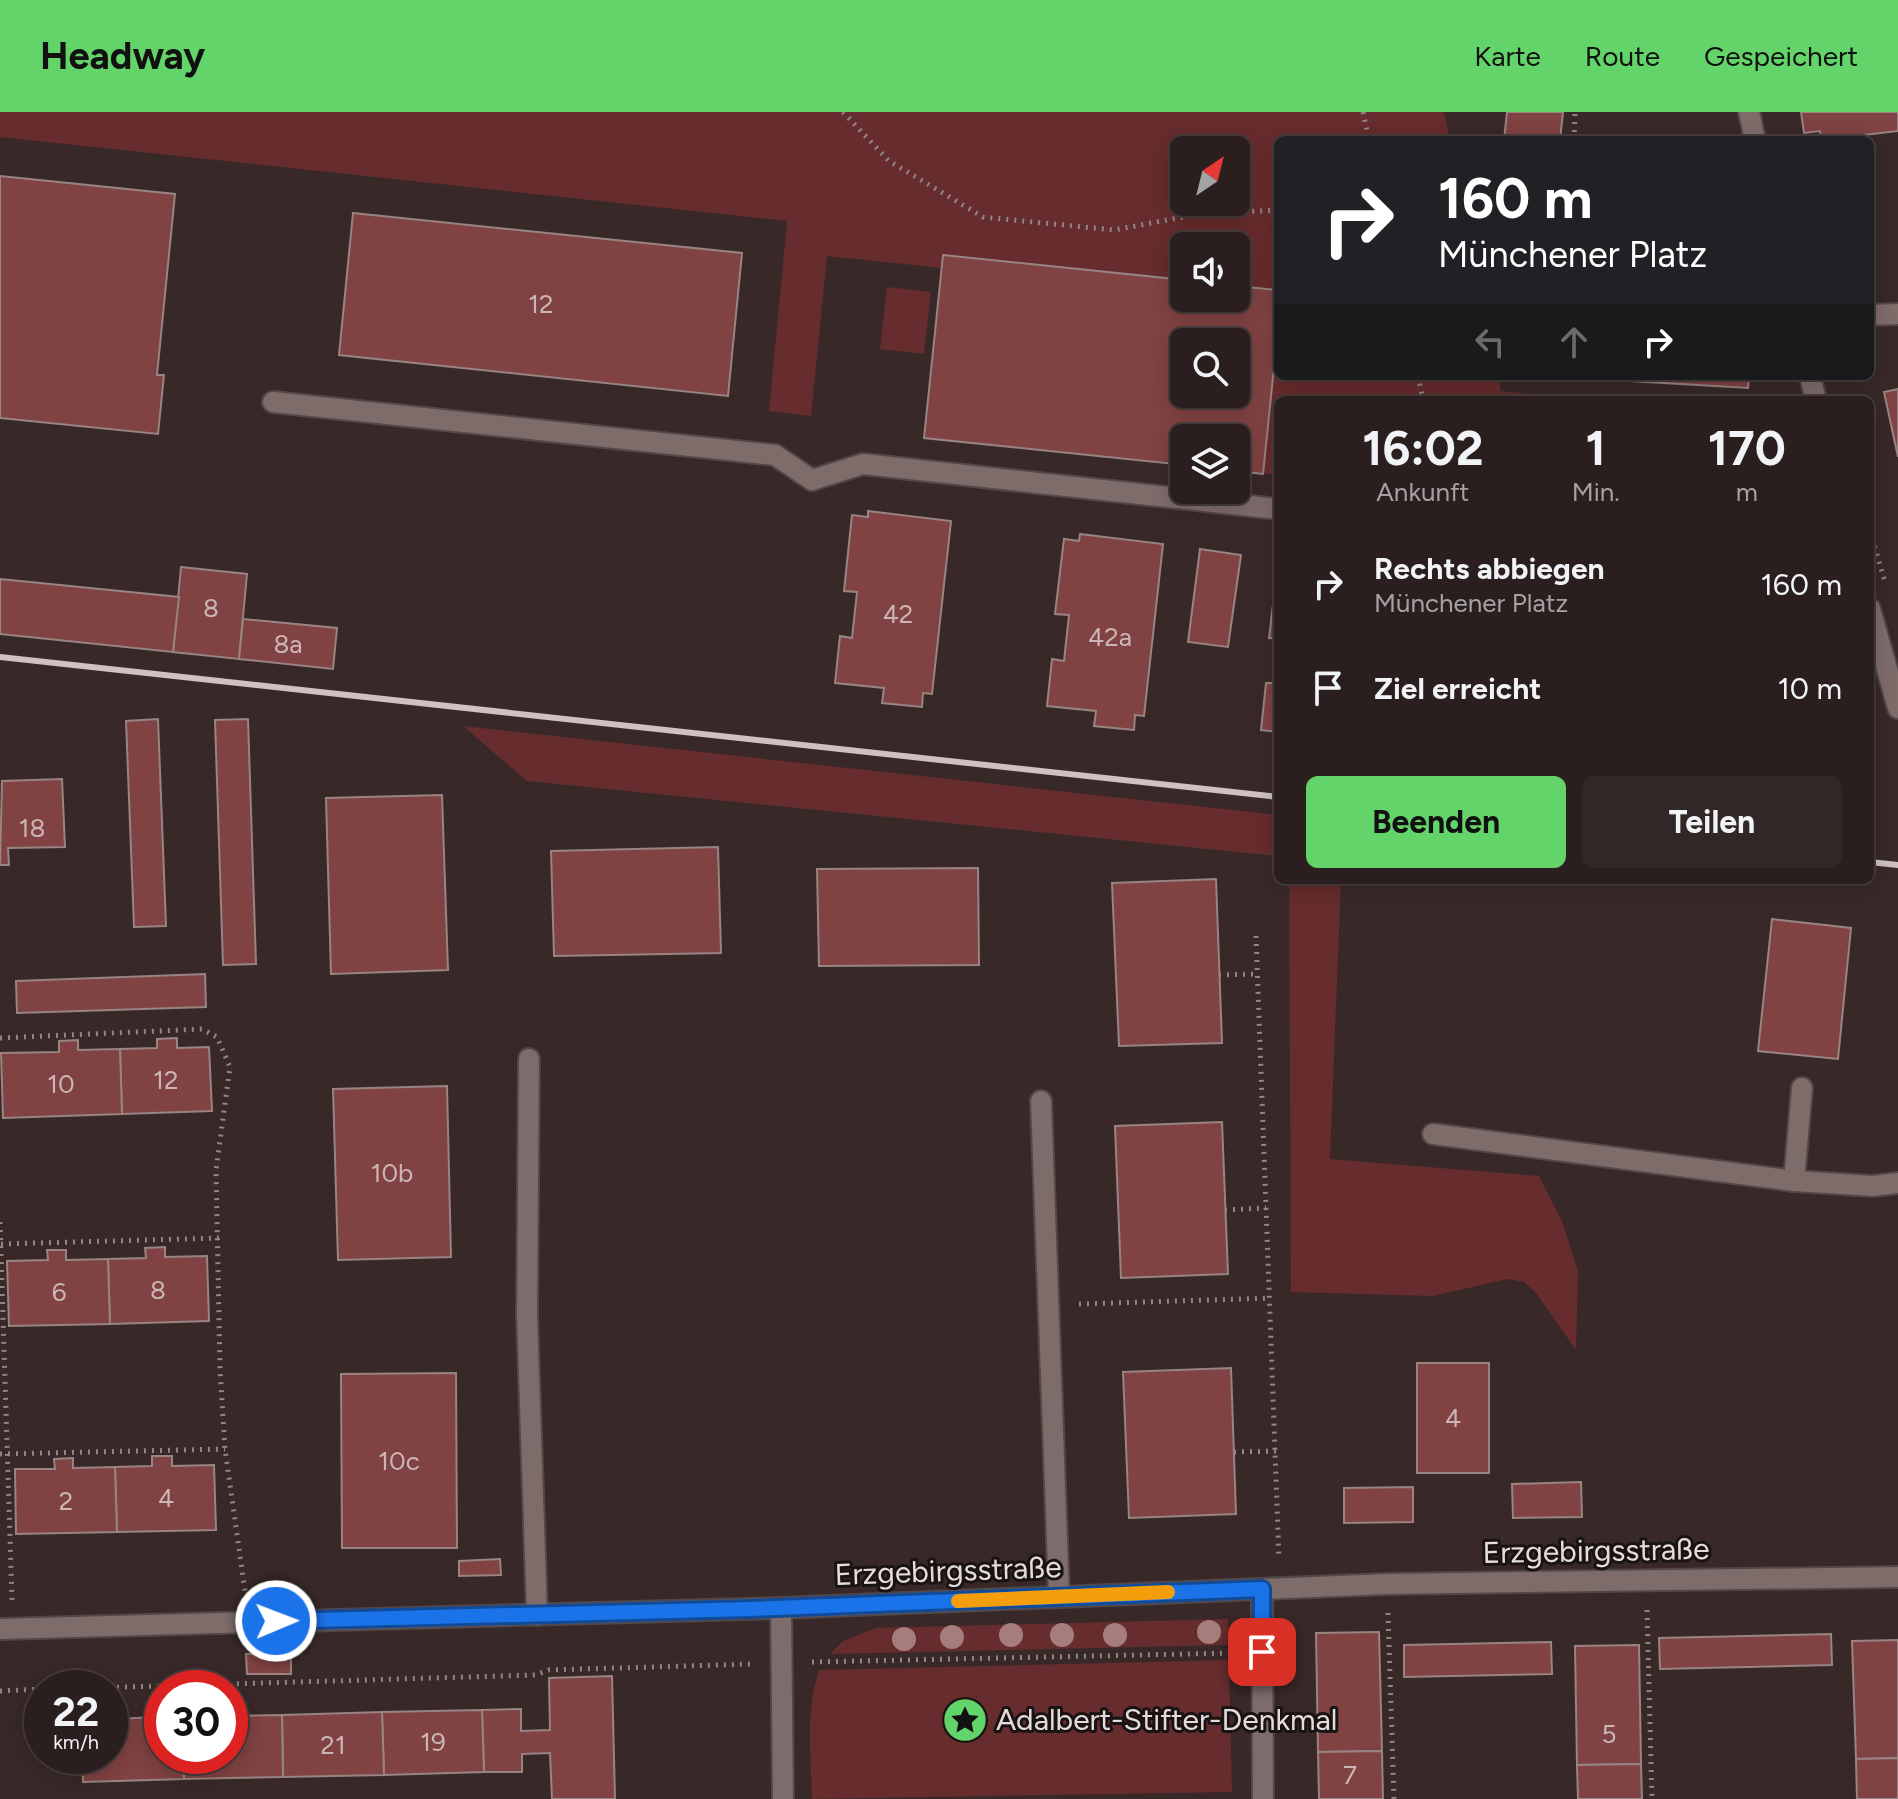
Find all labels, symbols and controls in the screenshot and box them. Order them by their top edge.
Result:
text: Headway [40,33,205,79]
text: Karte [1474,39,1541,73]
text: Route [1585,39,1660,73]
text: Gespeichert [1704,39,1858,73]
north arrow [1170,136,1250,216]
map controls [1170,136,1250,504]
text: 160 m [1438,165,1593,232]
icon: right [1306,168,1410,272]
button: sound [1170,232,1250,312]
text: Münchener Platz [1438,233,1707,276]
house number: 12 [528,288,554,320]
icon: left [1468,320,1512,364]
icon: ahead [1552,320,1596,364]
icon: right [1636,320,1680,364]
button: search [1170,328,1250,408]
text: 16:02 [1362,419,1484,477]
text: 1 [1586,419,1606,477]
text: 170 [1708,419,1786,477]
button: layers [1170,424,1250,504]
text: Ankunft [1376,476,1469,508]
text: Min. [1572,476,1620,508]
text: m [1736,476,1758,508]
text: Rechts abbiegen [1374,550,1605,587]
icon: right [1306,562,1350,606]
text: 160 m [1760,566,1842,603]
text: Münchener Platz [1374,587,1568,619]
house number: 8 [203,592,219,624]
house number: 42 [883,598,913,630]
house number: 42a [1088,621,1132,653]
house number: 8a [273,628,303,660]
icon: arrive [1306,666,1350,710]
text: Ziel erreicht [1374,670,1541,707]
text: 10 m [1777,670,1842,707]
button: Beenden [1306,776,1566,868]
button: Teilen [1582,776,1842,868]
house number: 18 [19,812,45,844]
house number: 12 [153,1064,179,1096]
house number: 10 [47,1068,75,1100]
house number: 10b [371,1157,413,1189]
house number: 8 [150,1274,166,1306]
house number: 6 [52,1276,66,1308]
house number: 4 [1445,1402,1461,1434]
house number: 10c [378,1445,420,1477]
house number: 4 [158,1482,174,1514]
house number: 2 [59,1485,73,1517]
street label: Erzgebirgsstraße [1482,1530,1710,1571]
street label: Erzgebirgsstraße [834,1548,1062,1593]
position arrow [234,1579,318,1663]
pin [1228,1618,1296,1686]
icon: arrive [1240,1630,1284,1674]
speed limit sign: 30 [144,1670,248,1774]
text: 22 [53,1688,99,1736]
place icon: Adalbert-Stifter-Denkmal [941,1696,989,1744]
place label: Adalbert-Stifter-Denkmal [996,1701,1337,1738]
house number: 5 [1602,1718,1616,1750]
house number: 19 [420,1726,446,1758]
house number: 21 [320,1729,346,1761]
text: km/h [53,1730,99,1754]
house number: 7 [1343,1759,1357,1791]

